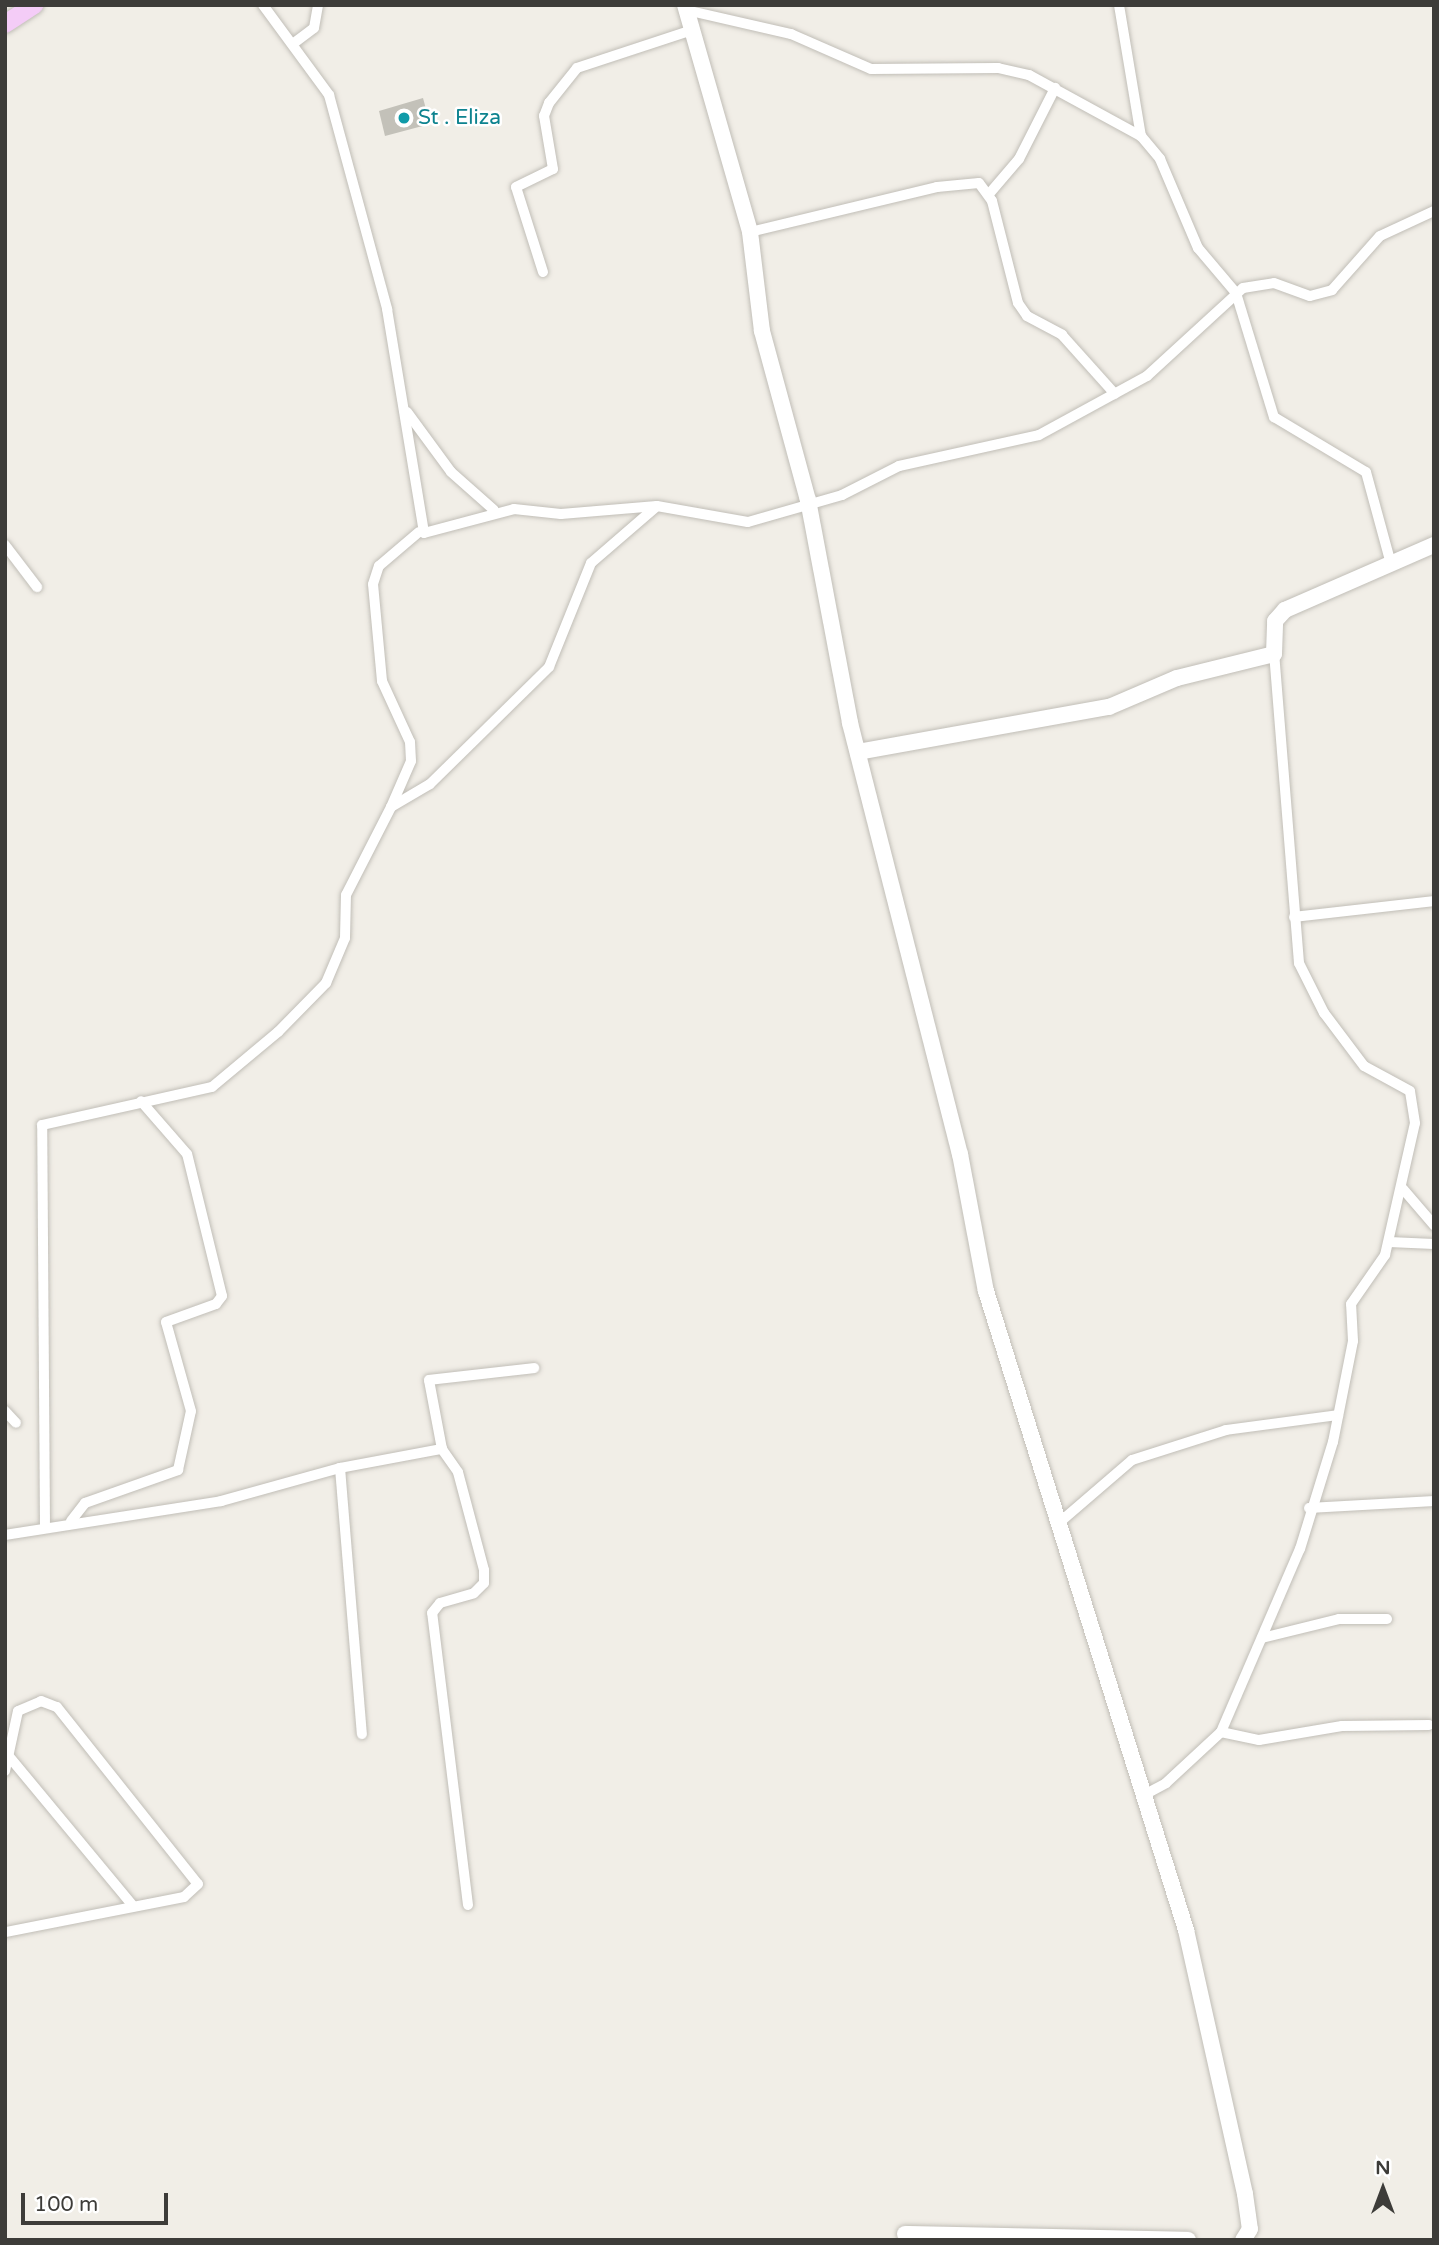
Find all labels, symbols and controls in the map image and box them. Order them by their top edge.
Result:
place label: St . Eliza [418,105,501,131]
marker: St . Eliza [396,110,412,126]
north arrow [1348,2154,1418,2224]
text: N [1375,2157,1391,2179]
scale bar [24,2178,172,2222]
text: 100 m [34,2192,98,2217]

